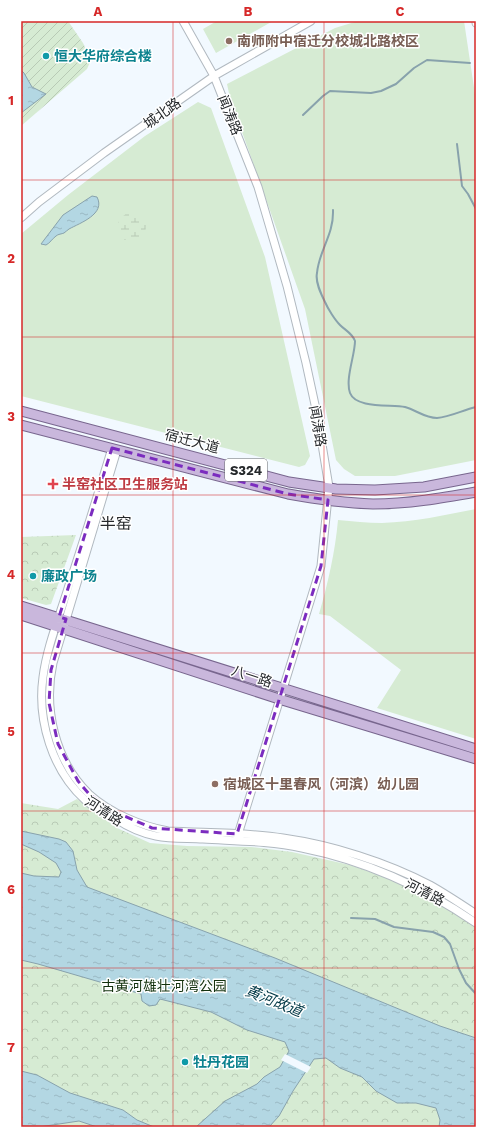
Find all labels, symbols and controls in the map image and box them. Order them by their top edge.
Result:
text: A [94,4,103,19]
text: B [244,4,253,19]
text: C [396,4,405,19]
place label: 南师附中宿迁分校城北路校区 [237,33,419,49]
marker: 南师附中宿迁分校城北路校区 [224,36,234,46]
place label: 恒大华府综合楼 [54,48,152,64]
marker: 恒大华府综合楼 [41,51,51,61]
text: 1 [8,93,14,108]
street label: 闻涛路 [215,93,245,137]
street label: 城北路 [140,94,184,132]
text: 2 [7,251,15,266]
street label: 闻涛路 [306,404,330,448]
text: 3 [7,409,15,424]
street label: 宿迁大道 [163,426,221,456]
road number: S324 [225,459,267,481]
place label: 半窑社区卫生服务站 [62,476,188,492]
marker: 半窑社区卫生服务站 [47,478,59,490]
district label: 半窑 [100,514,132,533]
text: 4 [7,567,16,582]
place label: 廉政广场 [41,568,97,584]
marker: 廉政广场 [28,571,38,581]
street label: 八一路 [230,662,274,690]
text: 5 [7,724,15,739]
place label: 宿城区十里春风（河滨）幼儿园 [223,776,419,792]
marker: 宿城区十里春风（河滨）幼儿园 [210,779,220,789]
street label: 河清路 [82,793,126,829]
street label: 河清路 [403,875,447,909]
text: 6 [7,882,15,897]
park label: 古黄河雄壮河湾公园 [101,978,227,994]
water label: 黄河故道 [243,981,307,1021]
text: 7 [7,1040,15,1055]
place label: 牡丹花园 [193,1054,249,1070]
marker: 牡丹花园 [180,1057,190,1067]

